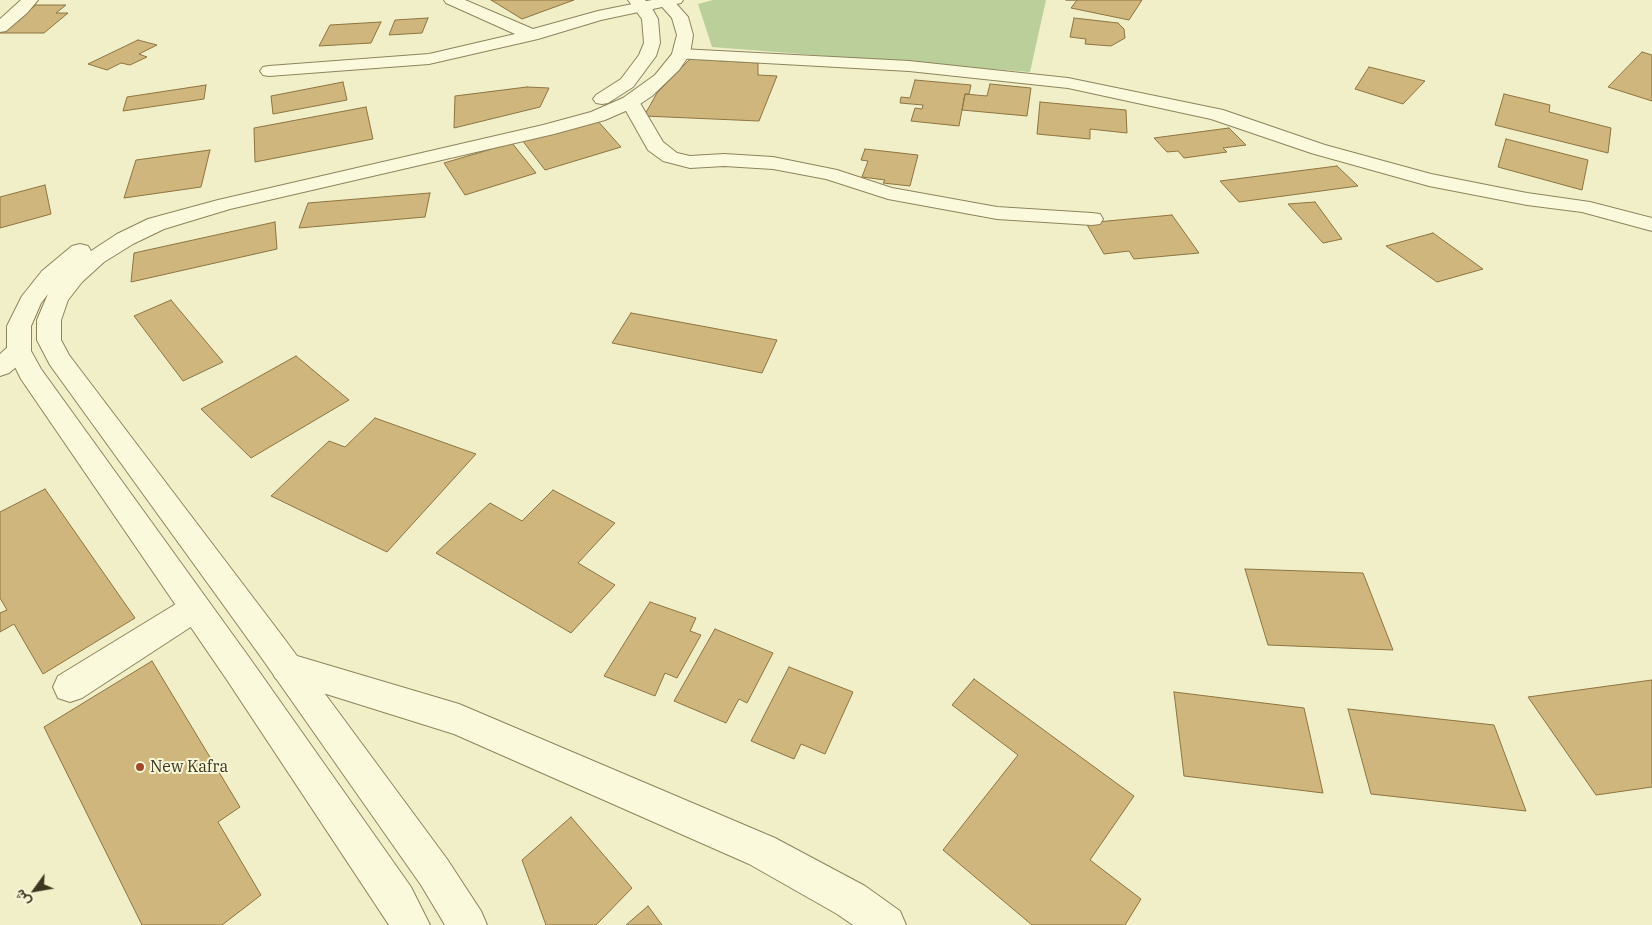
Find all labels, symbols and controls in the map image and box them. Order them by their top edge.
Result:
place label: New Kafra [150,757,228,777]
marker: New Kafra [134,761,146,773]
north arrow [10,865,60,915]
text: ش [10,886,34,910]

